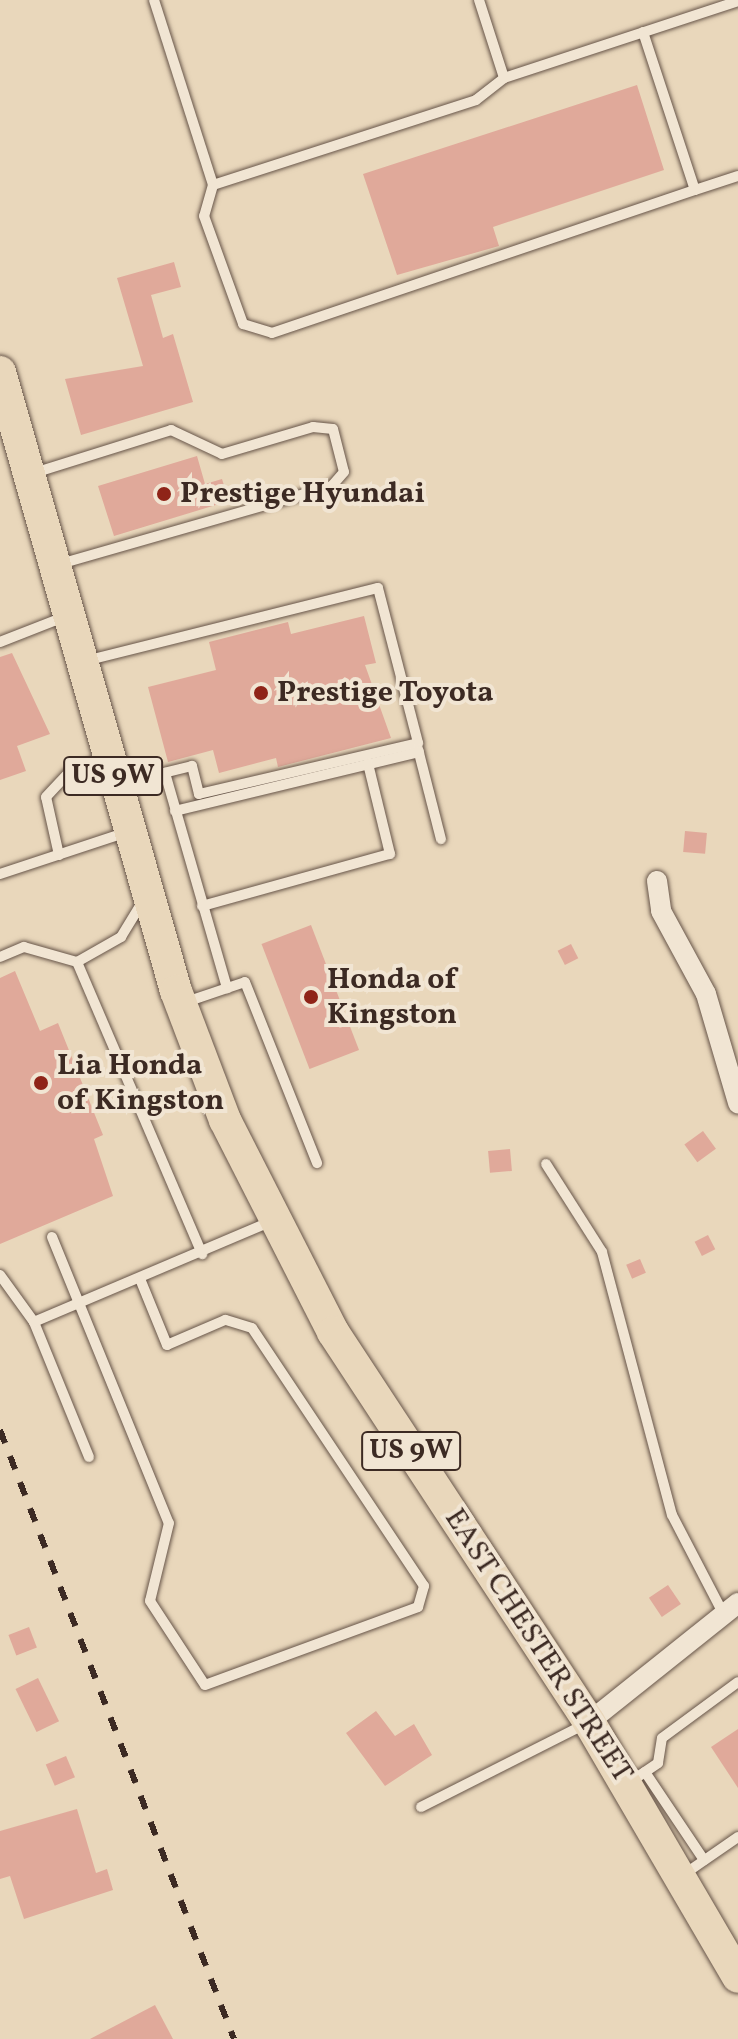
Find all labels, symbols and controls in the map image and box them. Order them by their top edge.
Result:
place label: Prestige Hyundai [180,476,425,512]
marker: Prestige Hyundai [155,485,173,503]
place label: Prestige Toyota [277,675,494,711]
marker: Prestige Toyota [252,684,270,702]
road number: US 9W [63,752,163,800]
place label: Honda of Kingston [327,962,457,1032]
marker: Honda of Kingston [302,988,320,1006]
place label: Lia Honda of Kingston [57,1048,222,1118]
marker: Lia Honda of Kingston [32,1074,50,1092]
road number: US 9W [361,1427,461,1475]
street label: EAST CHESTER STREET [436,1502,640,1790]

